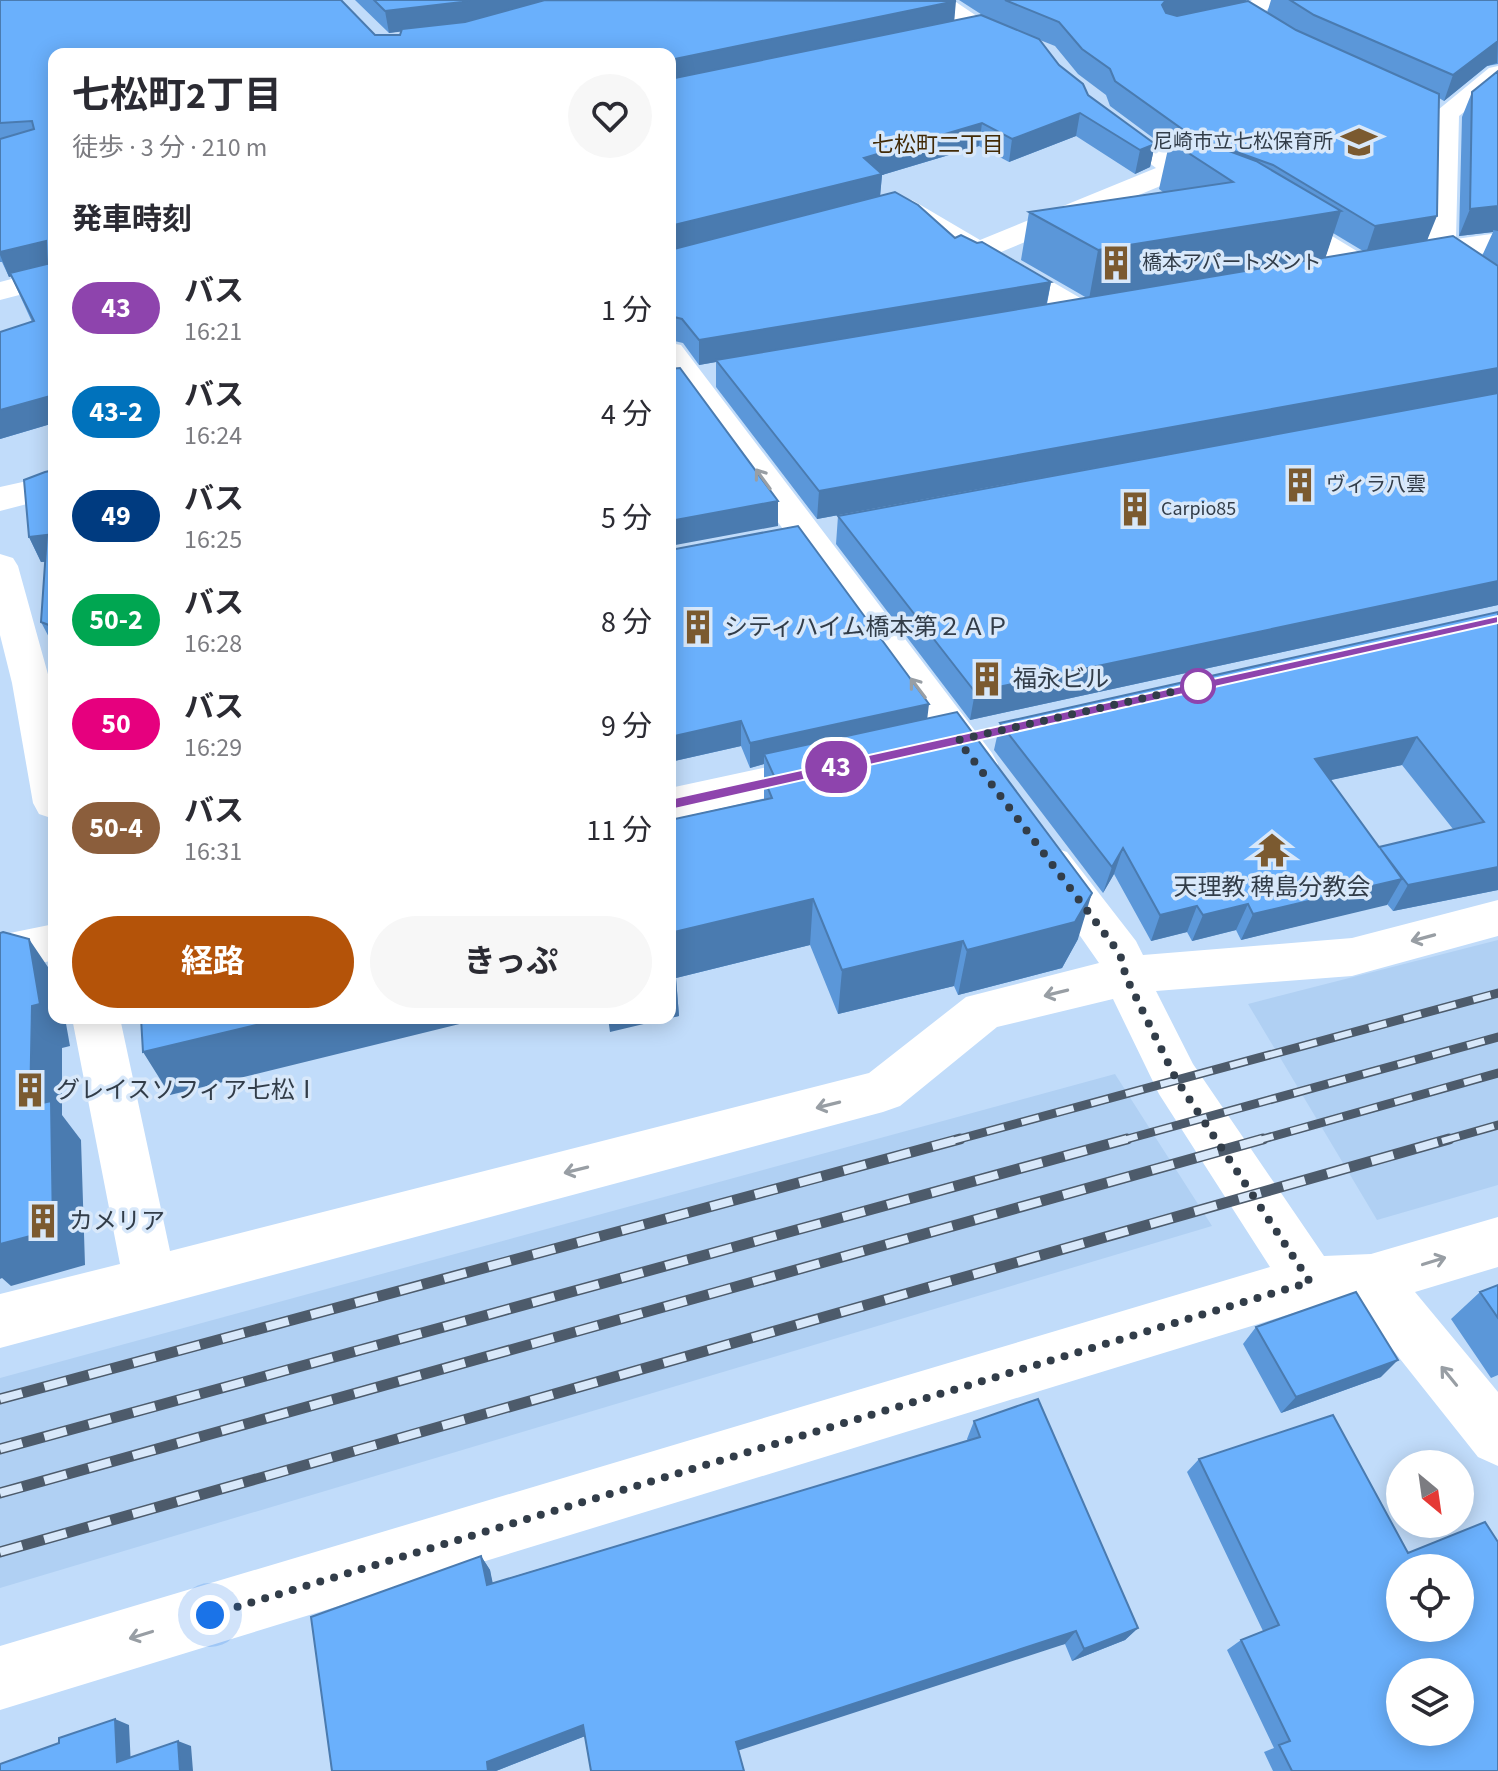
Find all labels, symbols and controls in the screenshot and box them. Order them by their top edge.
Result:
text: 七松町2丁目 [72,69,282,123]
button: heart [568,74,652,158]
school or university icon: 尼崎市立七松保育所 [1340,123,1378,161]
place label: 尼崎市立七松保育所 [1153,128,1333,156]
text: 徒歩 · 3 分 · 210 m [72,129,267,166]
district label: 七松町二丁目 [872,129,1004,161]
text: 発車時刻 [72,198,192,241]
building icon: 橋本アパートメント [1097,244,1135,282]
place label: 橋本アパートメント [1142,249,1322,277]
text: バス [184,270,244,313]
text: 43 [101,288,131,328]
text: 1 分 [601,289,652,332]
text: 16:21 [184,313,242,350]
text: バス [184,374,244,417]
text: 43-2 [89,392,143,432]
text: 4 分 [601,393,652,436]
text: 16:24 [184,417,242,454]
building icon: ヴィラ八雲 [1281,466,1319,504]
one-way arrow [755,469,772,490]
place label: ヴィラ八雲 [1326,471,1426,499]
text: バス [184,478,244,521]
building icon: Carpio85 [1116,490,1154,528]
place label: Carpio85 [1161,495,1236,523]
text: 49 [101,496,131,536]
text: 5 分 [601,497,652,540]
text: 16:25 [184,521,242,558]
text: バス [184,582,244,625]
text: 50-2 [89,600,143,640]
text: 8 分 [601,601,652,644]
building icon: シティハイム橋本第２ＡＰ [679,608,717,646]
place label: シティハイム橋本第２ＡＰ [724,610,1010,645]
text: 16:28 [184,625,242,662]
building icon: 福永ビル [968,660,1006,698]
place label: 福永ビル [1013,662,1109,697]
unlabelled marker [1181,669,1215,703]
one-way arrow [910,678,927,699]
text: バス [184,686,244,729]
text: 50 [101,704,131,744]
text: 9 分 [601,705,652,748]
text: 16:29 [184,729,242,766]
line badge: 43 [800,741,872,793]
text: 43 [821,747,851,787]
text: バス [184,790,244,833]
text: 50-4 [89,808,143,848]
text: 11 分 [586,809,652,852]
temple icon: 天理教 稗島分教会 [1253,831,1291,869]
text: 16:31 [184,833,242,870]
place label: 天理教 稗島分教会 [1174,870,1370,905]
button: 経路 [72,916,354,1008]
button: きっぷ [370,916,652,1008]
one-way arrow [1410,931,1436,946]
one-way arrow [1043,986,1069,1001]
building icon: グレイスソフィア七松Ⅰ [11,1071,49,1109]
place label: グレイスソフィア七松Ⅰ [56,1073,319,1108]
one-way arrow [816,1099,842,1114]
one-way arrow [564,1164,590,1179]
building icon: カメリア [24,1202,62,1240]
place label: カメリア [69,1204,165,1239]
one-way arrow [1421,1253,1447,1268]
one-way arrow [1440,1367,1458,1387]
north arrow [1386,1450,1474,1538]
map controls [1386,1450,1474,1746]
button: locate [1386,1554,1474,1642]
your location [190,1595,230,1635]
one-way arrow [129,1628,155,1643]
button: layers [1386,1658,1474,1746]

